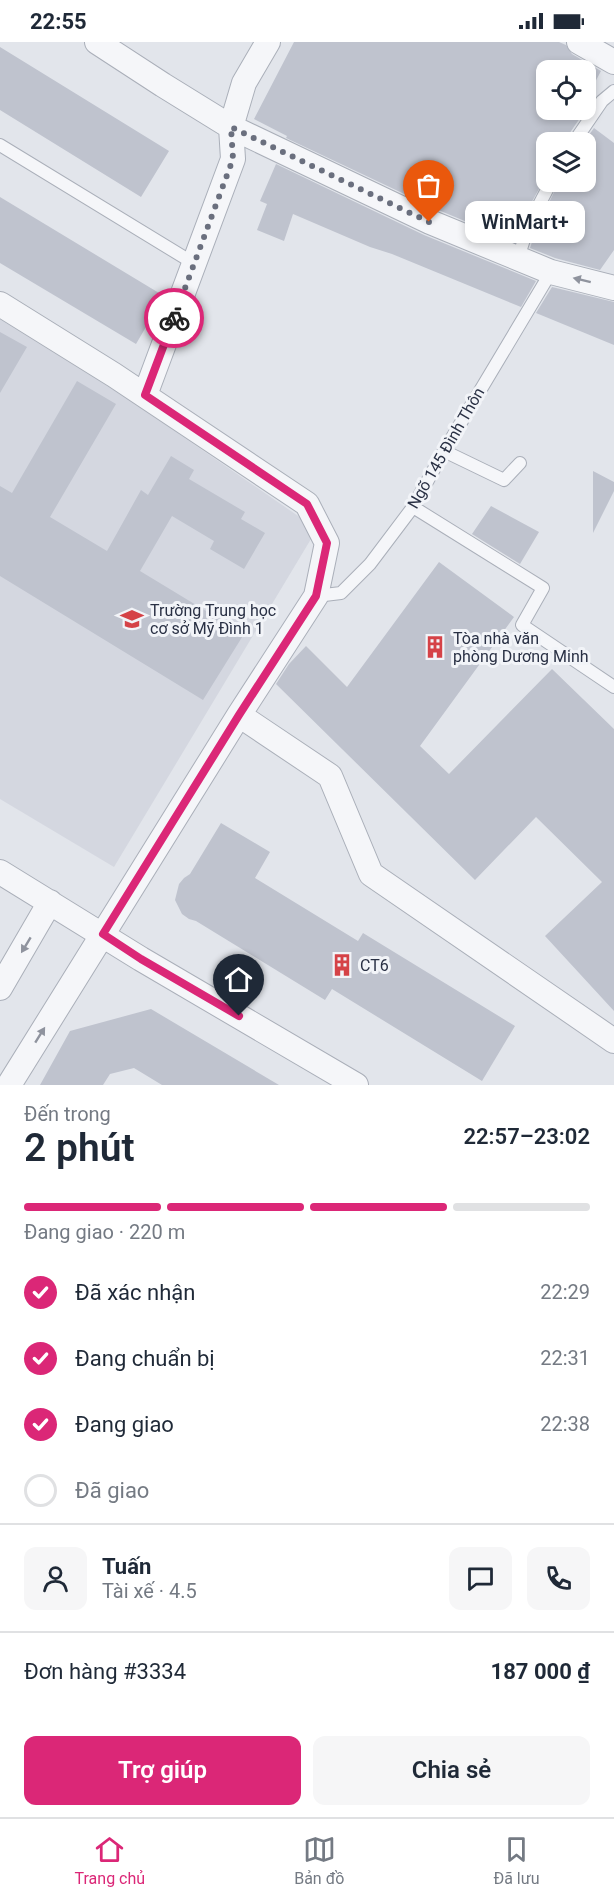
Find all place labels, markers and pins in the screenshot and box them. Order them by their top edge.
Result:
pin [403,160,454,222]
callout: WinMart+ [465,201,585,243]
place label: Trường Trung học cơ sở Mỹ Đình 1 [150,601,276,638]
school or university icon: Trường Trung học cơ sở Mỹ Đình 1 [119,606,145,632]
place label: Tòa nhà văn phòng Dương Minh [453,629,589,666]
building icon: Tòa nhà văn phòng Dương Minh [422,634,448,660]
building icon: CT6 [329,952,355,978]
pin [213,954,264,1016]
place label: CT6 [360,956,389,975]

